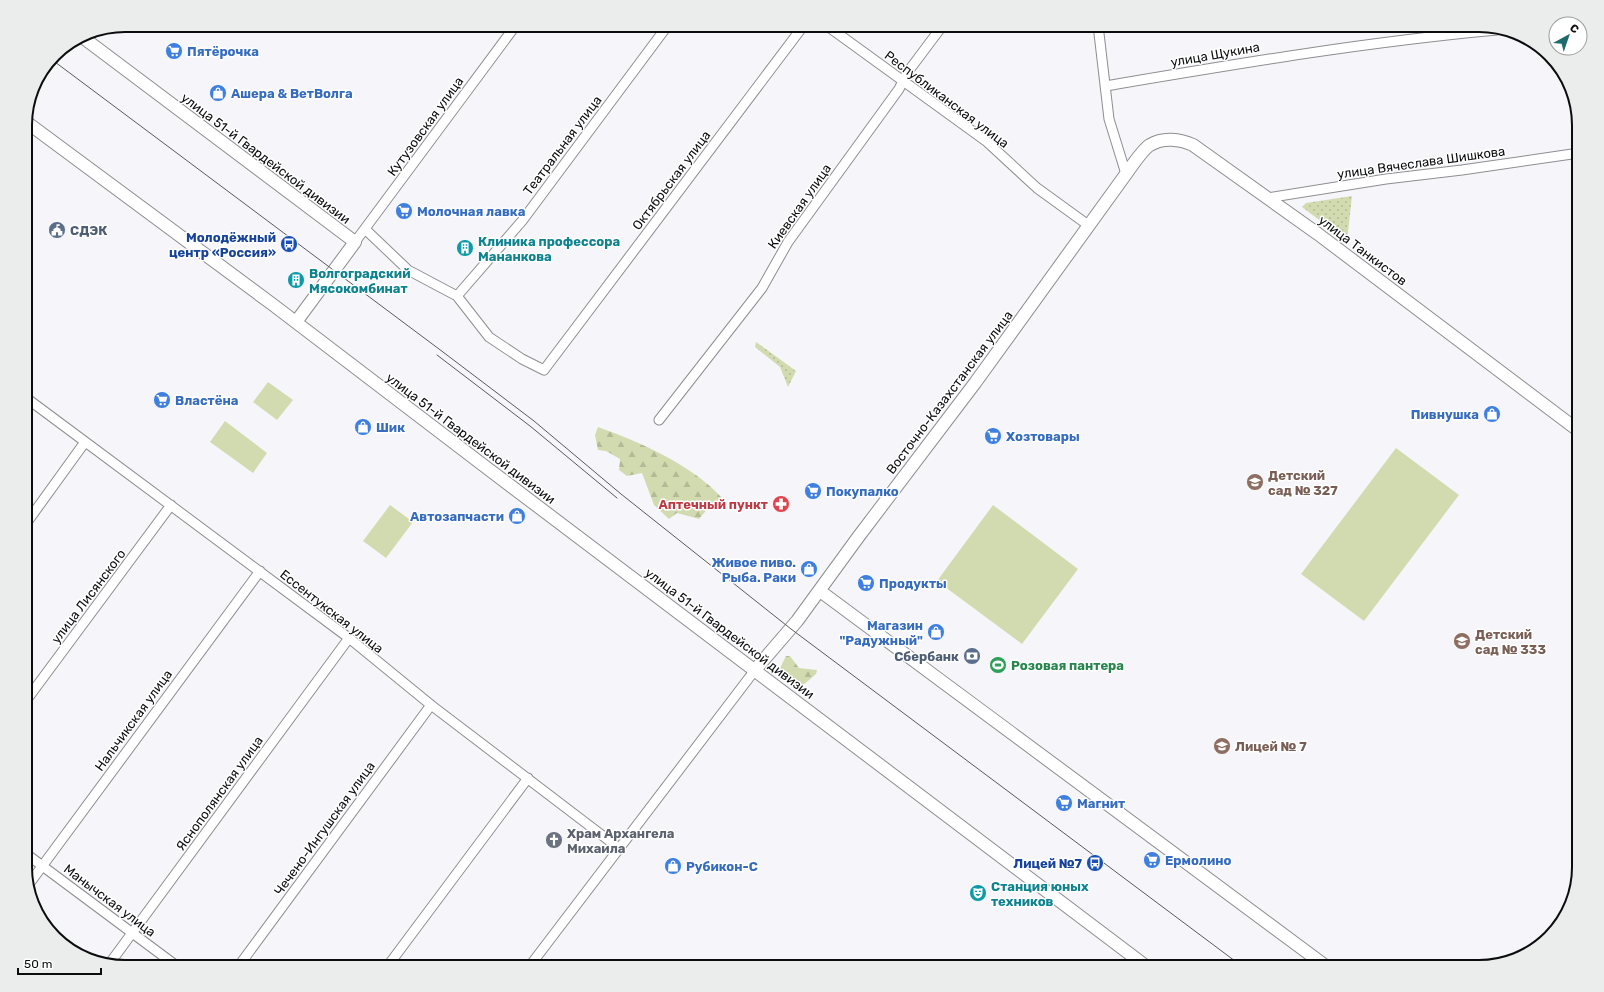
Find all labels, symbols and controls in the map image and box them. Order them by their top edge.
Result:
north arrow [1548,16,1588,56]
text: С [1567,21,1581,36]
street label: улица Щукина [1169,39,1261,70]
supermarket icon: Пятёрочка [164,41,184,61]
place label: Пятёрочка [187,44,259,59]
street label: Республиканская улица [882,48,1012,151]
street label: Кутузовская улица [384,74,466,179]
shop icon: Ашера & ВетВолга [208,83,228,103]
place label: Ашера & ВетВолга [231,86,353,101]
street label: улица 51-й Гвардейской дивизии [178,90,353,227]
street label: Театральная улица [520,93,605,198]
street label: Октябрьская улица [629,128,714,233]
street label: улица Вячеслава Шишкова [1336,143,1506,182]
street label: Киевская улица [765,161,834,251]
supermarket icon: Молочная лавка [394,201,414,221]
place label: Молочная лавка [417,204,525,219]
street label: улица Танкистов [1316,212,1410,288]
public building icon: СДЭК [47,220,67,240]
place label: СДЭК [70,223,107,238]
place label: Молодёжный центр «Россия» [169,230,276,260]
bus stop icon: Молодёжный центр «Россия» [279,234,299,254]
place label: Клиника профессора Мананкова [478,234,620,264]
building icon: Клиника профессора Мананкова [455,238,475,258]
place label: Волгоградский Мясокомбинат [309,266,410,296]
building icon: Волгоградский Мясокомбинат [286,270,306,290]
street label: Восточно-Казахстанская улица [883,308,1016,477]
street label: улица 51-й Гвардейской дивизии [383,370,558,507]
supermarket icon: Властёна [152,390,172,410]
place label: Властёна [175,393,238,408]
shop icon: Пивнушка [1482,404,1502,424]
place label: Пивнушка [1411,407,1479,422]
shop icon: Шик [353,417,373,437]
place label: Шик [376,420,405,435]
supermarket icon: Хозтовары [983,426,1003,446]
place label: Хозтовары [1006,429,1080,444]
place label: Детский сад № 327 [1268,468,1338,498]
school or university icon: Детский сад № 327 [1245,472,1265,492]
supermarket icon: Покупалко [803,481,823,501]
place label: Покупалко [826,484,899,499]
pharmacy icon: Аптечный пункт [771,494,791,514]
place label: Аптечный пункт [659,497,768,512]
shop icon: Автозапчасти [507,506,527,526]
place label: Автозапчасти [410,509,504,524]
street label: улица Лисянского [48,546,129,646]
place label: Живое пиво. Рыба. Раки [712,555,796,585]
shop icon: Живое пиво. Рыба. Раки [799,559,819,579]
street label: улица 51-й Гвардейской дивизии [642,565,817,702]
street label: Ессентукская улица [277,566,386,656]
supermarket icon: Продукты [856,573,876,593]
place label: Продукты [879,576,947,591]
place label: Магазин "Радужный" [839,618,923,648]
shop icon: Магазин "Радужный" [926,622,946,642]
place label: Детский сад № 333 [1475,627,1546,657]
school or university icon: Детский сад № 333 [1452,631,1472,651]
bank icon: Сбербанк [962,646,982,666]
place label: Сбербанк [894,649,959,664]
sports icon: Розовая пантера [988,655,1008,675]
place label: Розовая пантера [1011,658,1124,673]
street label: Нальчикская улица [92,667,175,774]
street label: Яснополянская улица [173,733,266,853]
school or university icon: Лицей № 7 [1212,736,1232,756]
place label: Лицей № 7 [1235,739,1307,754]
street label: Чечено-Ингушская улица [271,759,378,898]
supermarket icon: Магнит [1054,793,1074,813]
place label: Магнит [1077,796,1125,811]
place label: Храм Архангела Михаила [567,826,674,856]
church icon: Храм Архангела Михаила [544,830,564,850]
supermarket icon: Ермолино [1142,850,1162,870]
bus stop icon: Лицей №7 [1085,853,1105,873]
place label: Ермолино [1165,853,1231,868]
shop icon: Рубикон-С [663,856,683,876]
place label: Лицей №7 [1013,856,1083,871]
place label: Рубикон-С [686,859,758,874]
street label: Манычская улица [61,861,158,940]
place label: Станция юных техников [991,879,1089,909]
theatre icon: Станция юных техников [968,883,988,903]
scale bar [18,950,101,976]
text: 50 m [24,957,52,971]

